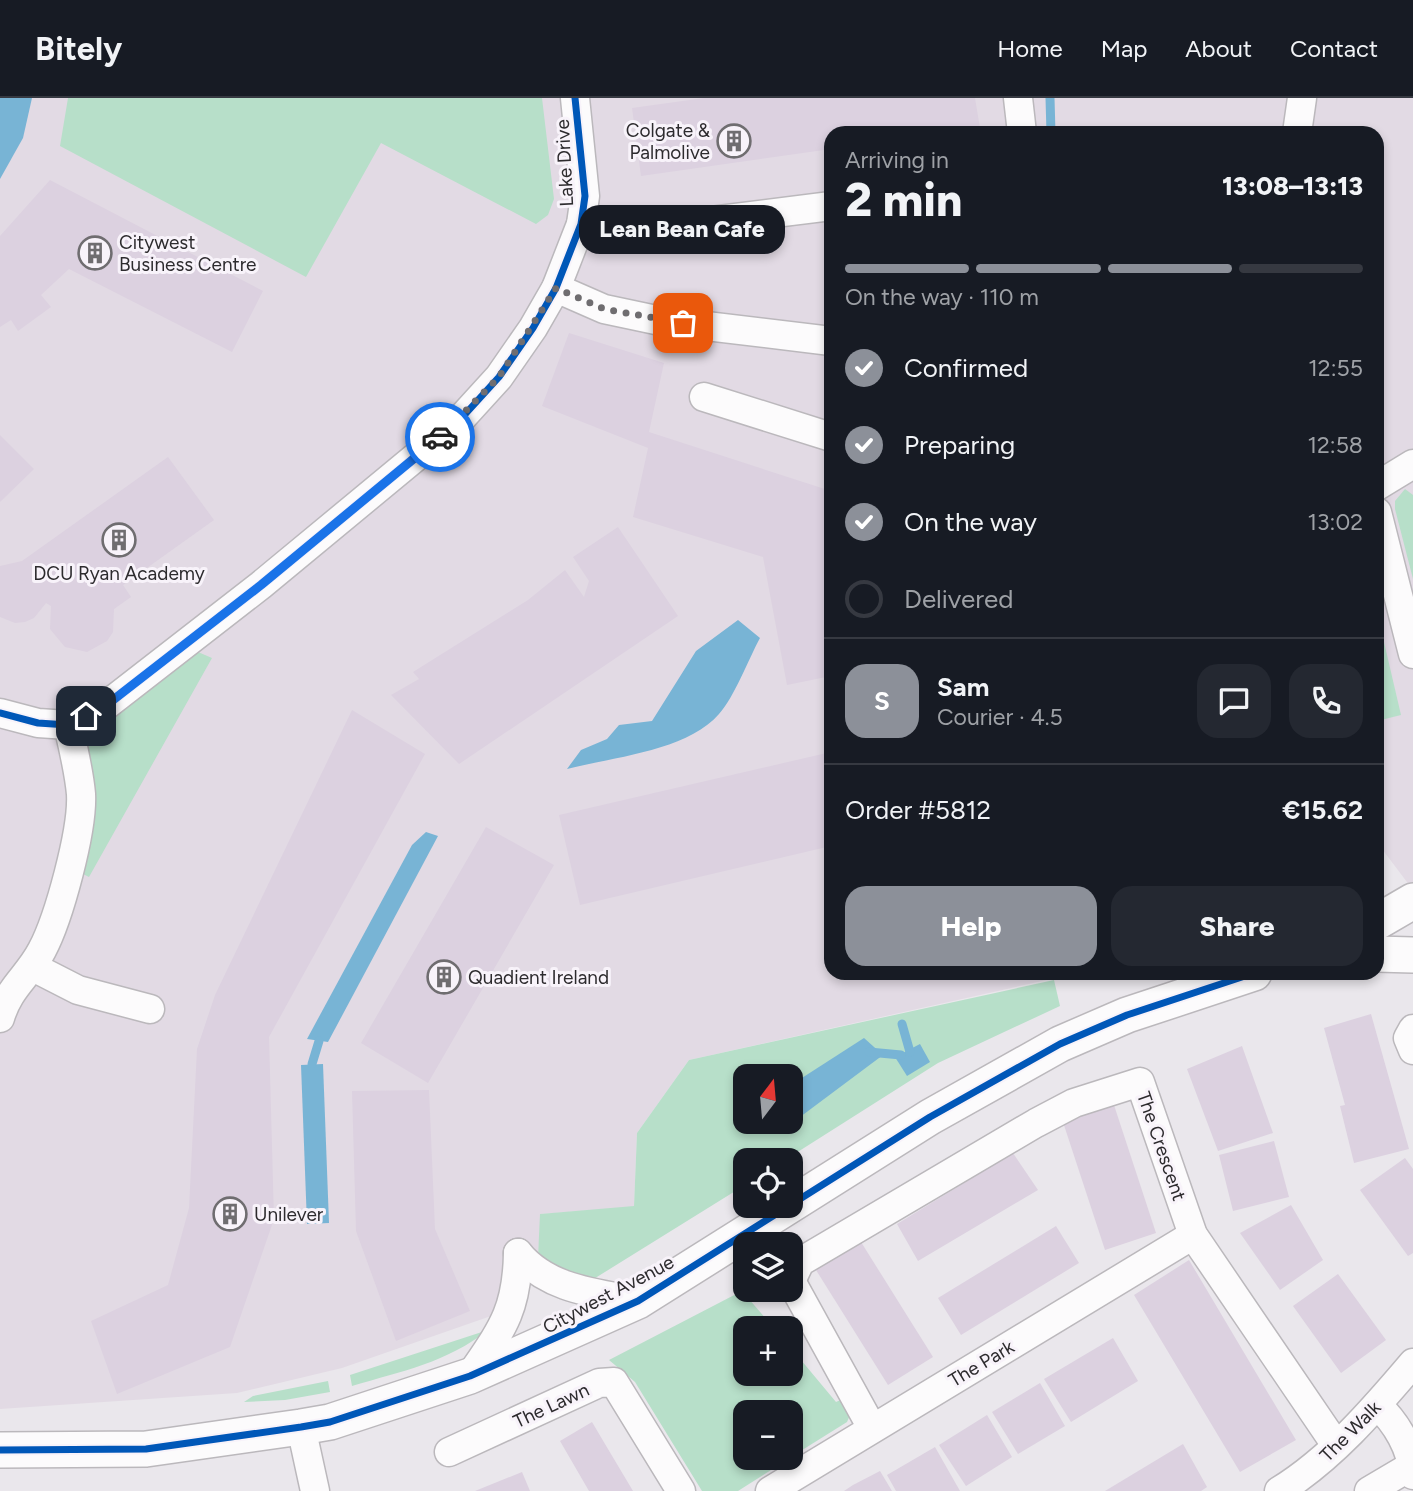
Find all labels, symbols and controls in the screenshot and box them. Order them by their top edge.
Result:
text: Bitely [35,29,122,68]
text: Home [997,34,1063,63]
text: Map [1101,34,1147,63]
text: About [1185,34,1252,63]
text: Contact [1290,34,1378,63]
street label: Lake Drive [551,119,578,207]
place label: Colgate & Palmolive [626,119,711,164]
building icon: Colgate & Palmolive [715,122,753,160]
text: Arriving in [845,146,949,174]
text: 13:08–13:13 [1222,170,1363,202]
text: 2 min [845,172,962,228]
callout: Lean Bean Cafe [580,204,786,253]
text: Lean Bean Cafe [599,215,765,243]
place label: Citywest Business Centre [119,231,257,276]
building icon: Citywest Business Centre [76,234,114,272]
text: On the way · 110 m [845,283,1039,311]
pin [653,293,713,353]
icon: bag [664,304,702,342]
icon: check [845,349,883,387]
text: Confirmed [904,352,1028,384]
text: 12:55 [1308,354,1363,382]
courier [405,402,475,472]
icon: car [421,418,459,456]
icon: check [845,426,883,464]
text: Preparing [904,429,1015,461]
text: 12:58 [1307,431,1363,459]
icon: check [845,503,883,541]
text: On the way [904,506,1037,538]
text: 13:02 [1308,508,1363,536]
building icon: DCU Ryan Academy [100,521,138,559]
place label: DCU Ryan Academy [33,562,205,585]
text: Delivered [904,583,1013,615]
button: chat [1197,664,1271,738]
button: phone [1289,664,1363,738]
text: Sam [937,671,989,703]
text: S [874,685,890,717]
pin [56,686,116,746]
icon: home [67,697,105,735]
text: Courier · 4.5 [937,703,1063,731]
text: Order #5812 [845,794,991,826]
text: €15.62 [1282,794,1363,826]
button: Help [845,886,1097,966]
button: Share [1111,886,1363,966]
building icon: Quadient Ireland [425,958,463,996]
place label: Quadient Ireland [468,966,609,989]
north arrow [733,1064,803,1134]
map controls [733,1064,803,1470]
street label: The Crescent [1132,1089,1191,1204]
button: locate [733,1148,803,1218]
building icon: Unilever [211,1195,249,1233]
place label: Unilever [254,1203,324,1226]
button: layers [733,1232,803,1302]
street label: Citywest Avenue [539,1250,678,1339]
button: + [733,1316,803,1386]
street label: The Park [944,1335,1019,1392]
street label: The Lawn [510,1378,593,1433]
street label: The Walk [1315,1396,1386,1467]
button: − [733,1400,803,1470]

